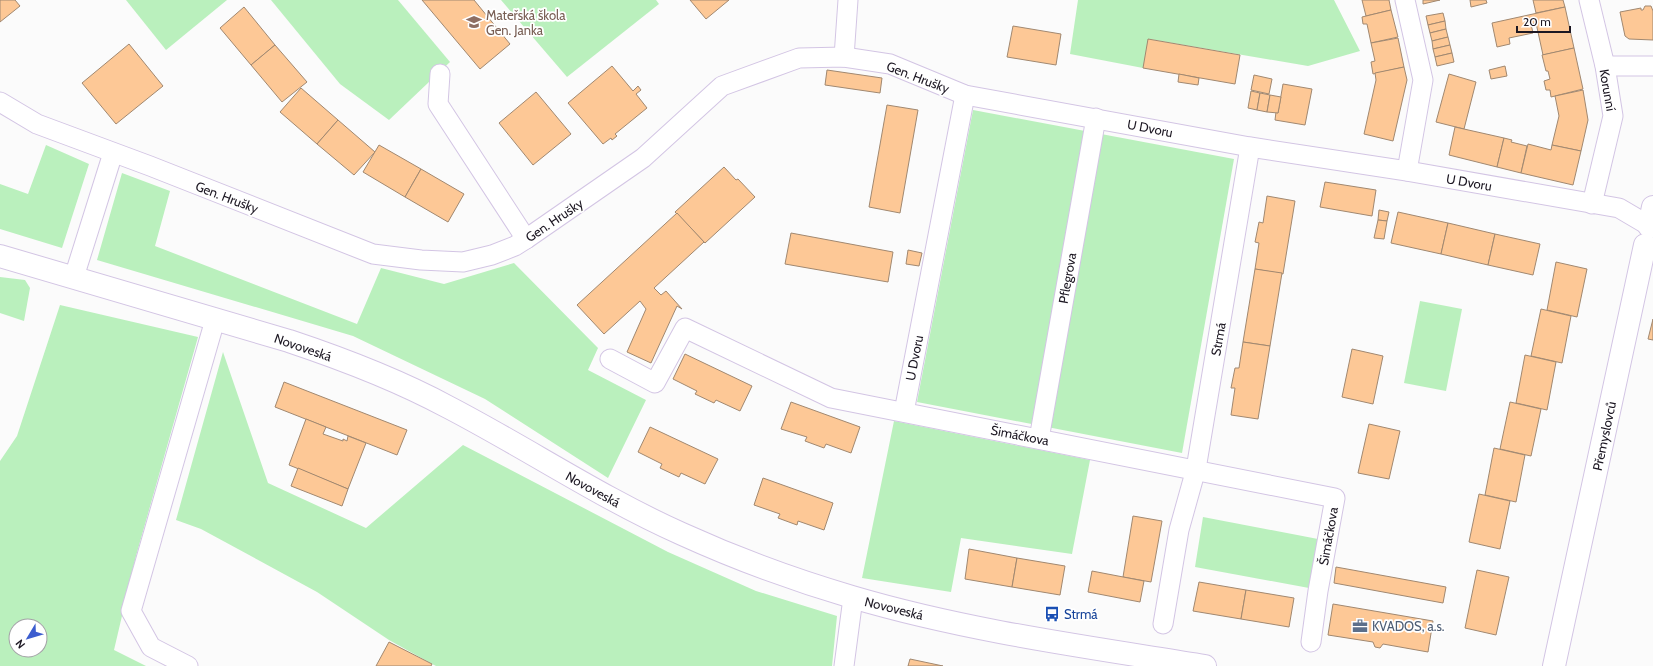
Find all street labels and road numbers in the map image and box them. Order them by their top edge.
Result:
street label: Gen. Hrušky [884,58,952,96]
street label: Korunní [1596,68,1620,112]
street label: U Dvoru [1126,116,1174,140]
street label: U Dvoru [1445,170,1493,194]
street label: Gen. Hrušky [193,178,261,216]
street label: Gen. Hrušky [522,195,586,245]
street label: Pflegrova [1055,251,1079,305]
street label: Strmá [1207,320,1229,357]
street label: Novoveská [272,330,335,365]
street label: U Dvoru [902,334,926,382]
street label: Přemyslovců [1589,400,1619,472]
street label: Šimáčkova [990,421,1051,449]
street label: Novoveská [563,468,624,511]
street label: Šimáčkova [1314,505,1341,566]
street label: Novoveská [863,593,926,623]

